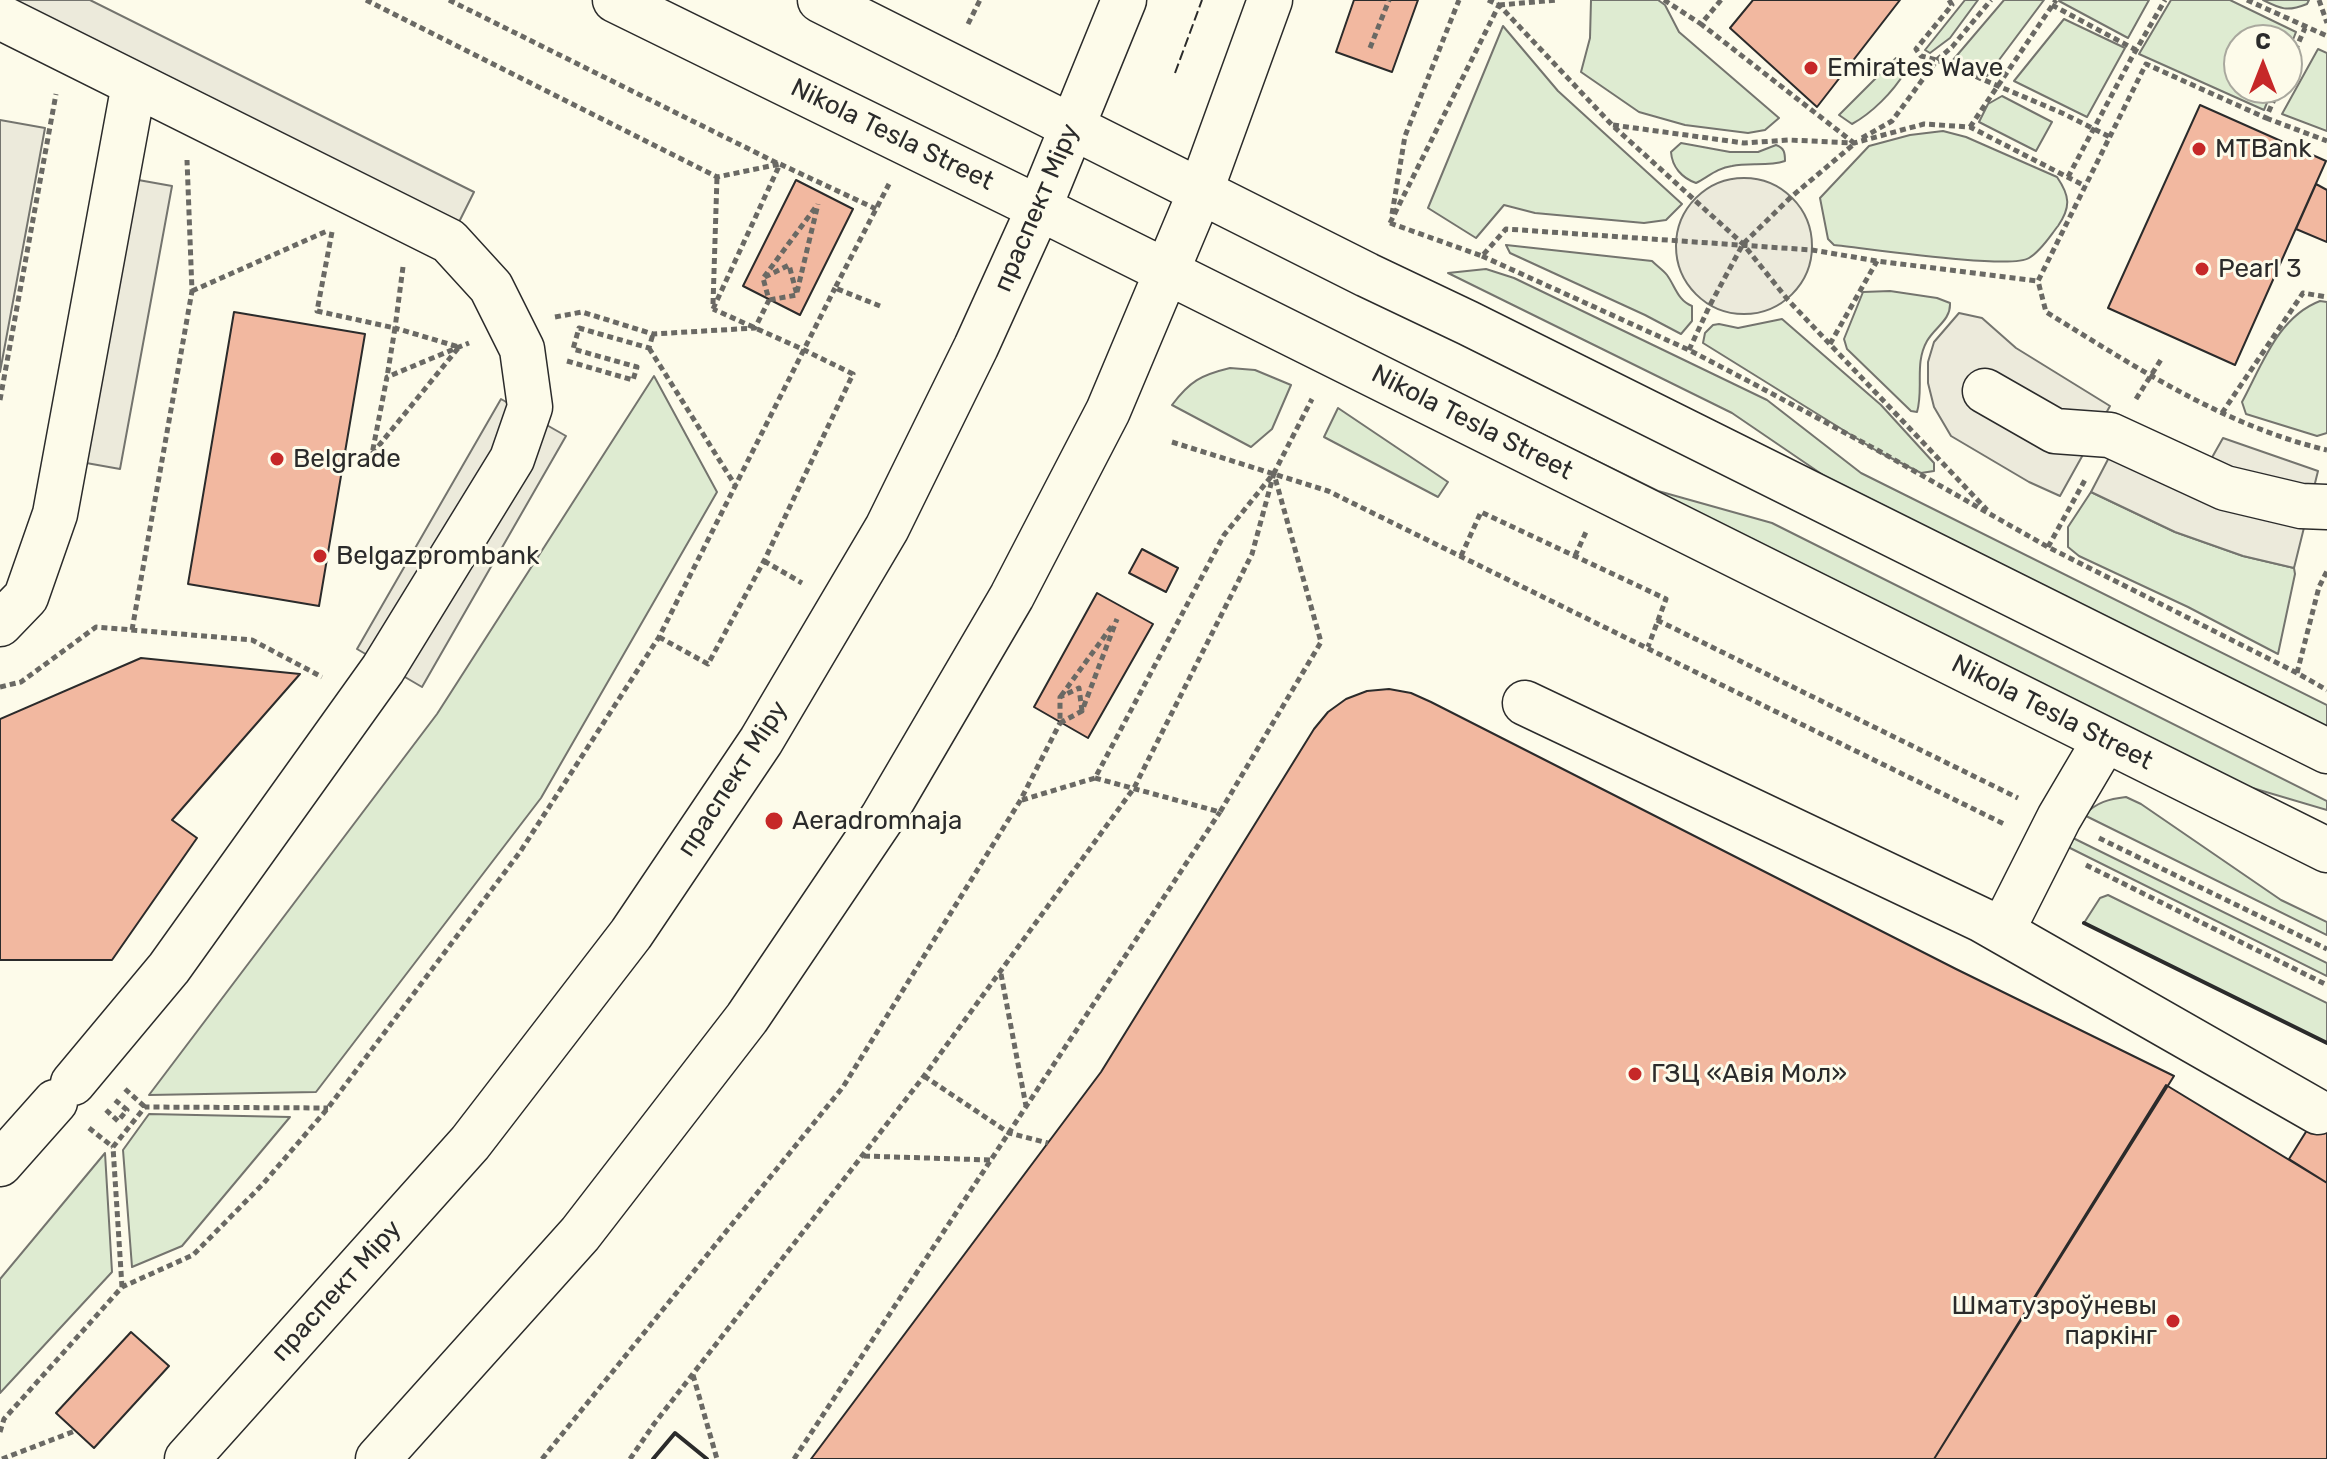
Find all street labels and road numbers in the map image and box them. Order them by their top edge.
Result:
street label: Nikola Tesla Street [786,72,998,198]
street label: праспект Міру [988,119,1086,297]
street label: Nikola Tesla Street [1366,359,1578,487]
street label: Nikola Tesla Street [1946,649,2158,777]
street label: праспект Міру [671,695,795,863]
street label: праспект Міру [265,1214,409,1368]

